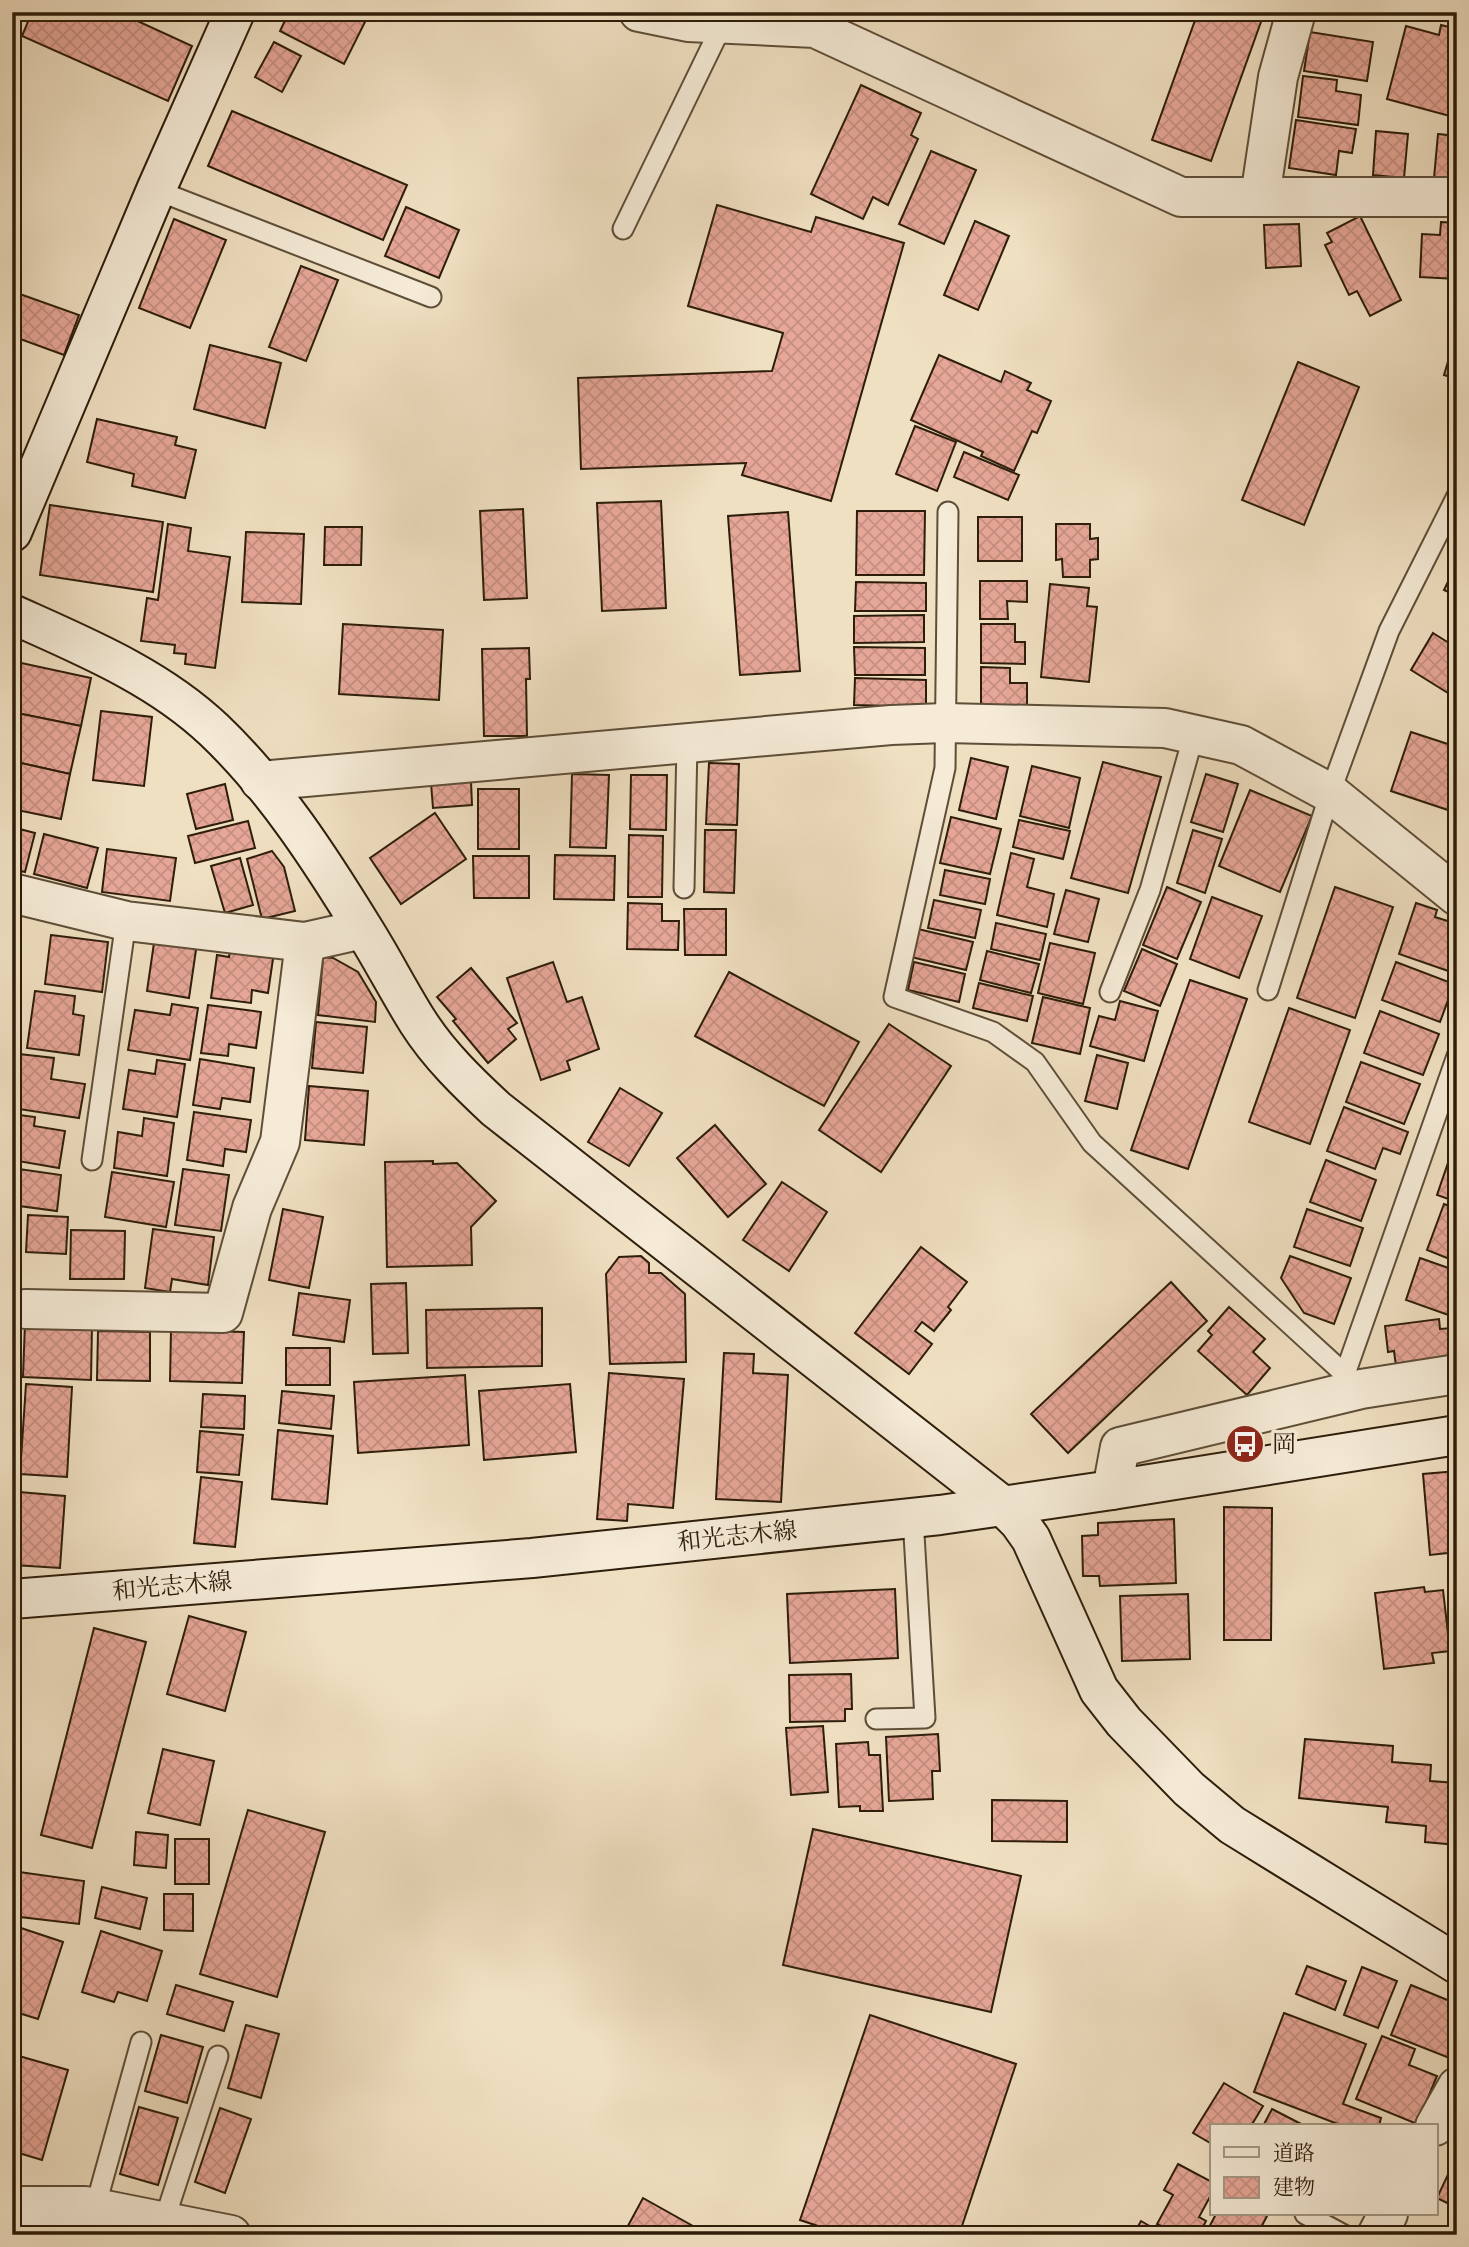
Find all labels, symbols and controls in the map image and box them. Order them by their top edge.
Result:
bus stop icon: 岡 [1224,1423,1266,1465]
place label: 岡 [1272,1428,1296,1460]
street label: 和光志木線 [676,1514,798,1558]
street label: 和光志木線 [111,1565,233,1607]
legend [1210,2124,1438,2216]
text: 道路 [1273,2139,1315,2167]
text: 建物 [1273,2173,1315,2201]

